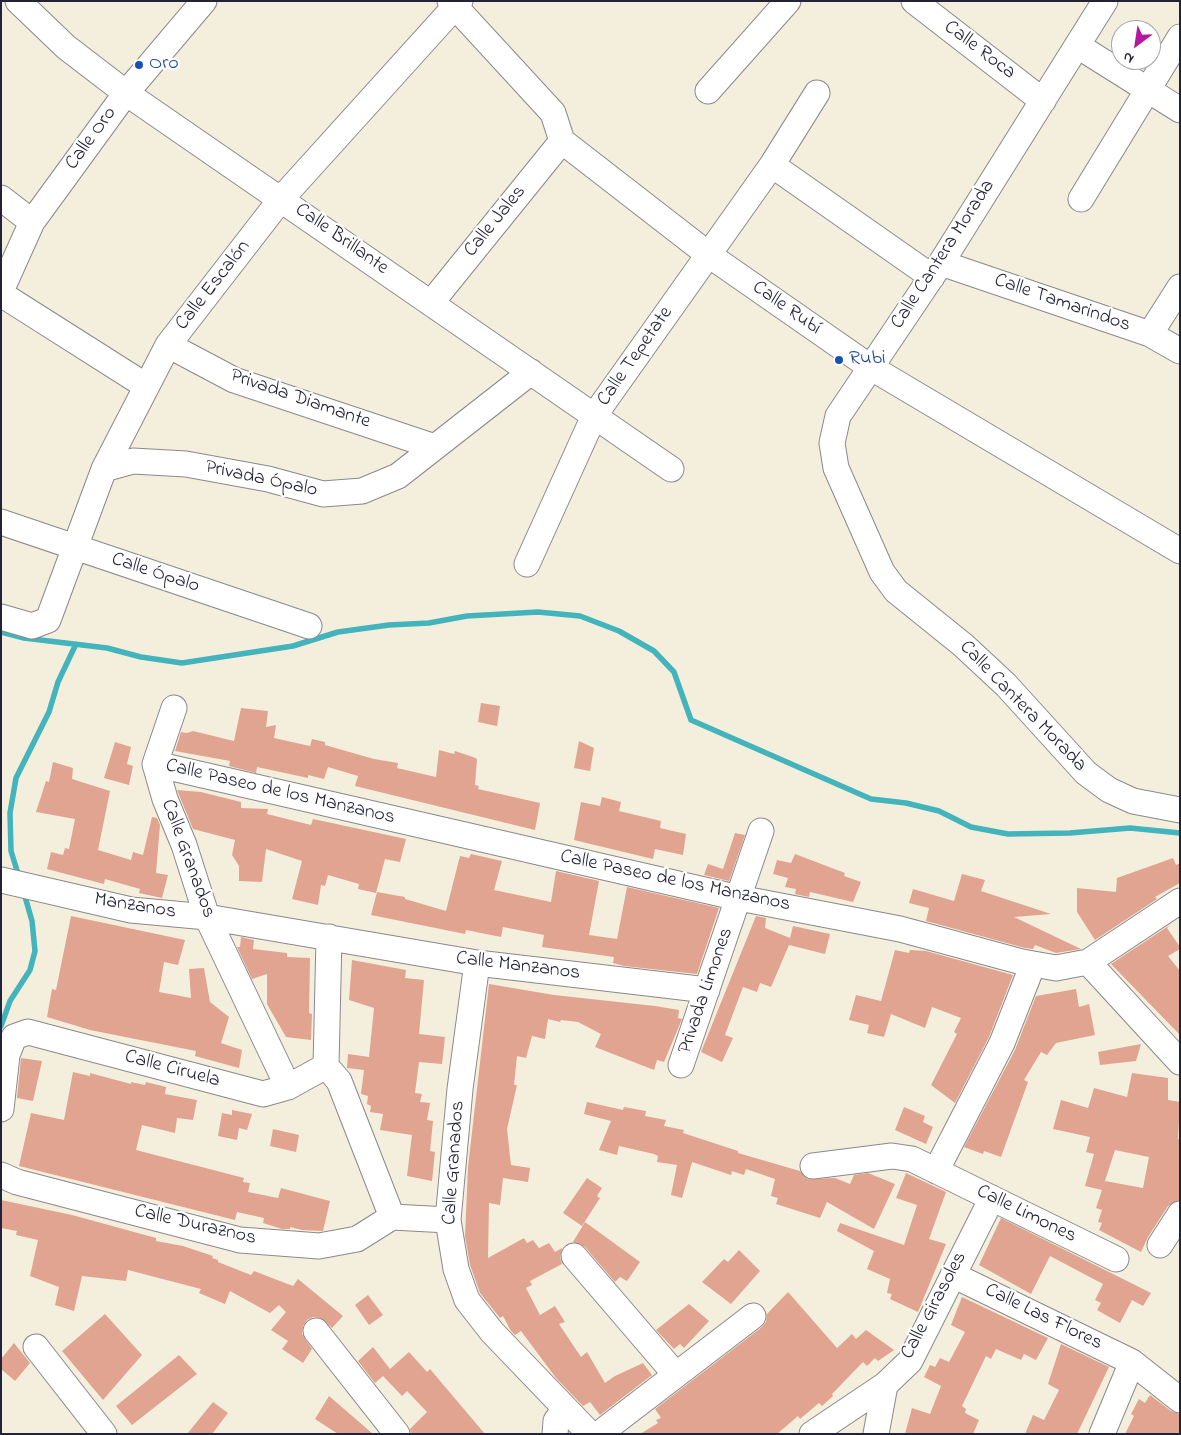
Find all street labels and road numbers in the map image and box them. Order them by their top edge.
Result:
street label: Calle Roca [938,16,1020,86]
street label: Calle Oro [61,103,123,175]
street label: Calle Cantera Morada [887,176,1001,334]
street label: Calle Jales [460,181,532,263]
street label: Calle Brillante [290,199,392,281]
street label: Calle Escalón [171,236,257,336]
street label: Calle Tamarindos [991,269,1133,339]
street label: Calle Rubí [747,276,825,342]
street label: Calle Tepetate [593,303,679,411]
street label: Privada Diamante [227,365,373,435]
street label: Privada Ópalo [203,456,319,504]
street label: Calle Ópalo [108,549,202,599]
street label: Calle Cantera Morada [953,636,1091,778]
street label: Calle Paseo de los Manzanos [163,755,397,831]
street label: Calle Granados [154,796,220,922]
street label: Calle Paseo de los Manzanos [558,846,792,918]
street label: Manzanos [92,889,178,925]
street label: Privada Limones [674,925,740,1057]
street label: Calle Manzanos [455,947,581,987]
street label: Calle Ciruela [122,1046,222,1094]
street label: Calle Granados [439,1100,471,1226]
street label: Calle Limones [972,1180,1080,1250]
street label: Calle Duraznos [132,1200,258,1252]
street label: Calle Girasoles [897,1248,973,1364]
street label: Calle Las Flores [980,1279,1106,1357]

